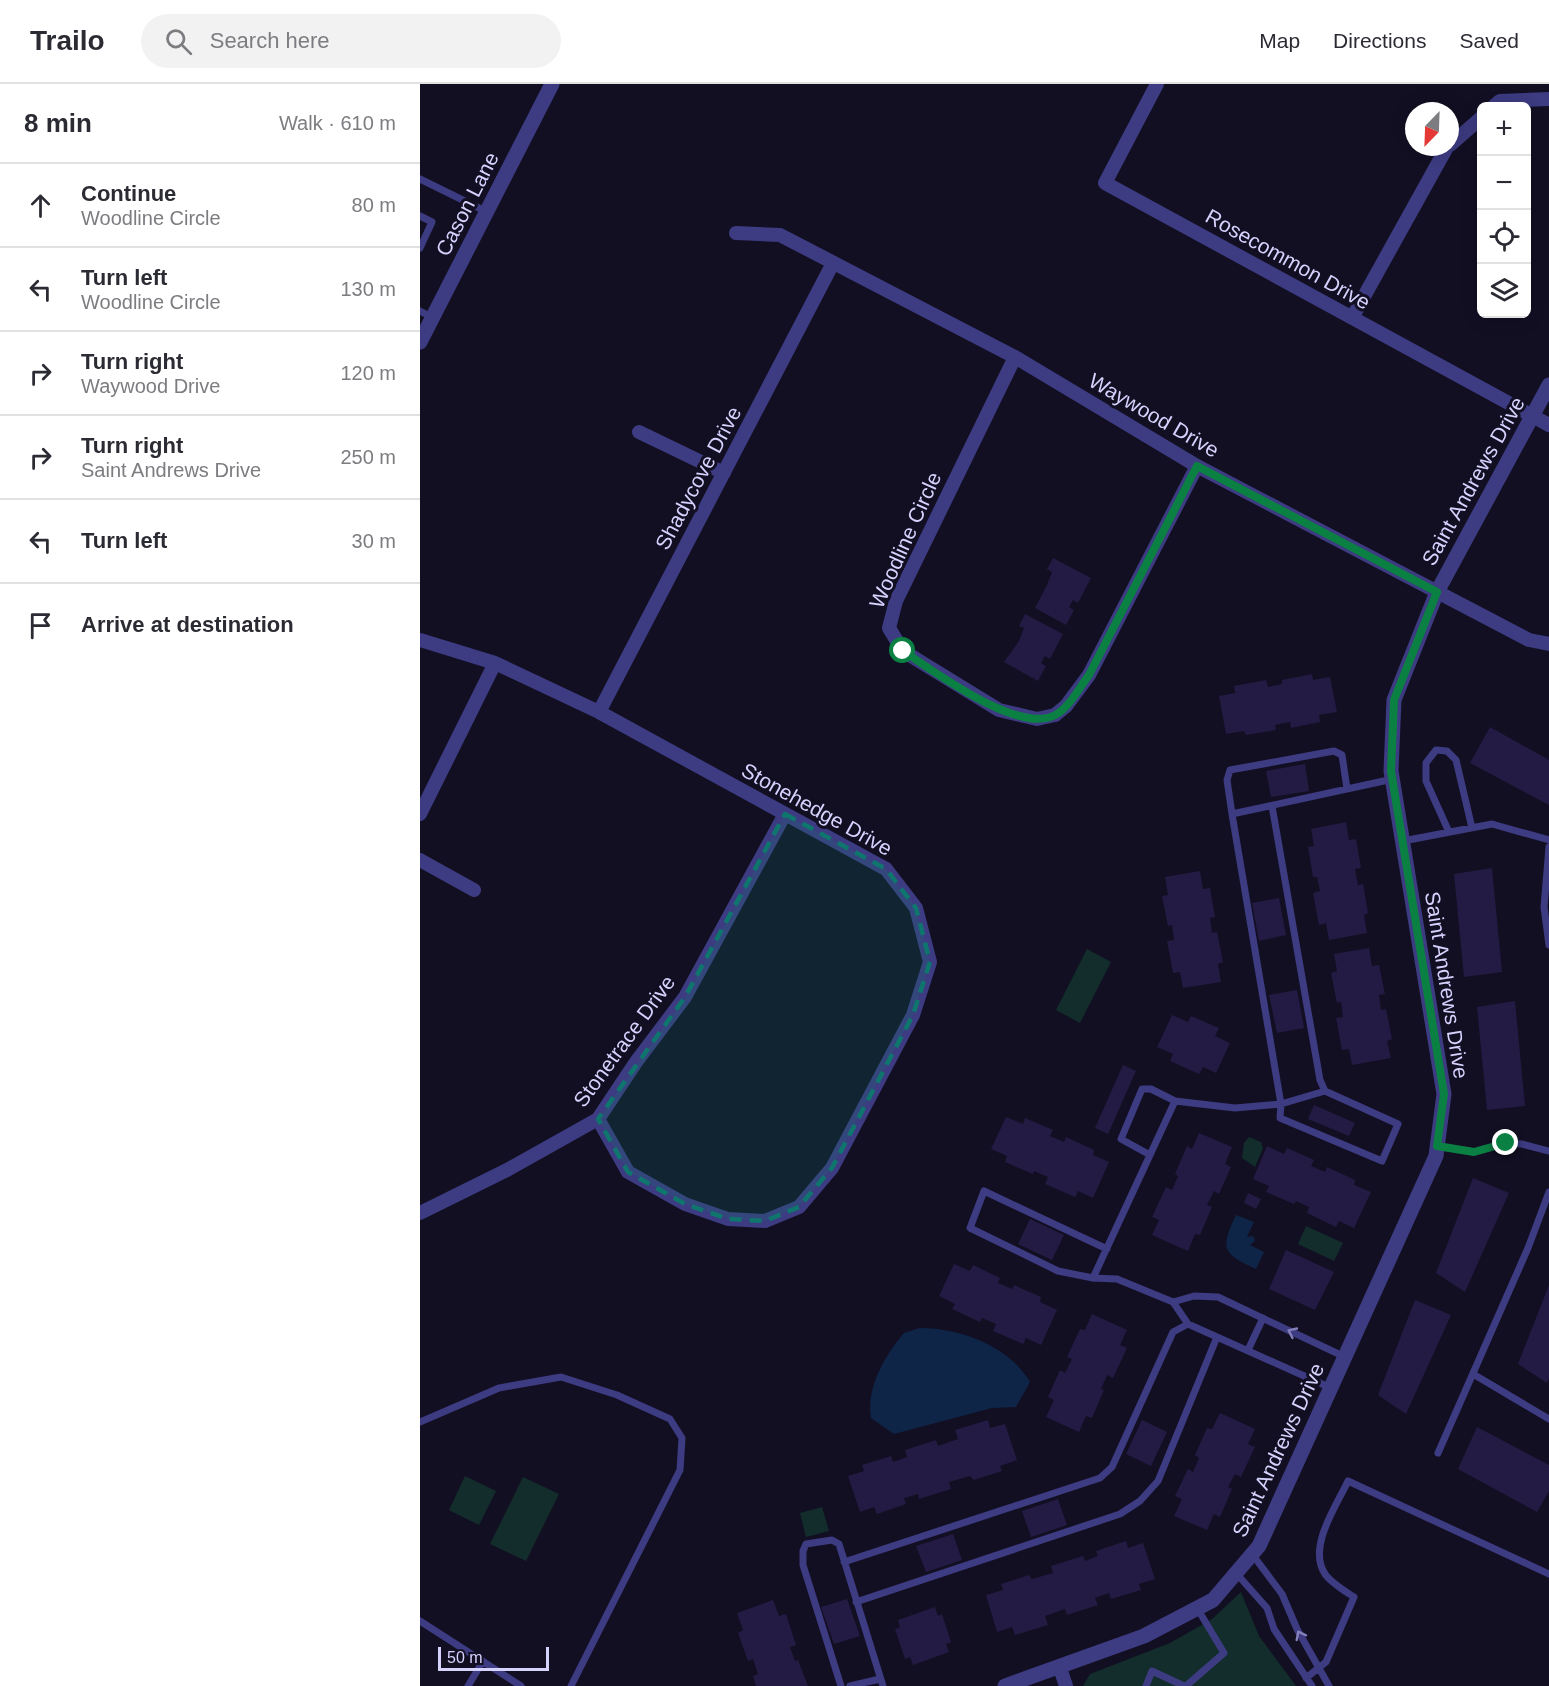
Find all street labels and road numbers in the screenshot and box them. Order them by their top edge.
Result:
street label: Cason Lane [431,148,503,260]
street label: Rosecommon Drive [1202,204,1374,314]
street label: Waywood Drive [1085,368,1223,462]
street label: Saint Andrews Drive [1417,393,1529,569]
street label: Shadycove Drive [651,403,745,553]
street label: Woodline Circle [865,468,945,612]
street label: Stonehedge Drive [738,758,896,860]
street label: Saint Andrews Drive [1421,890,1473,1080]
street label: Stonetrace Drive [569,971,679,1111]
street label: Saint Andrews Drive [1228,1359,1328,1541]

